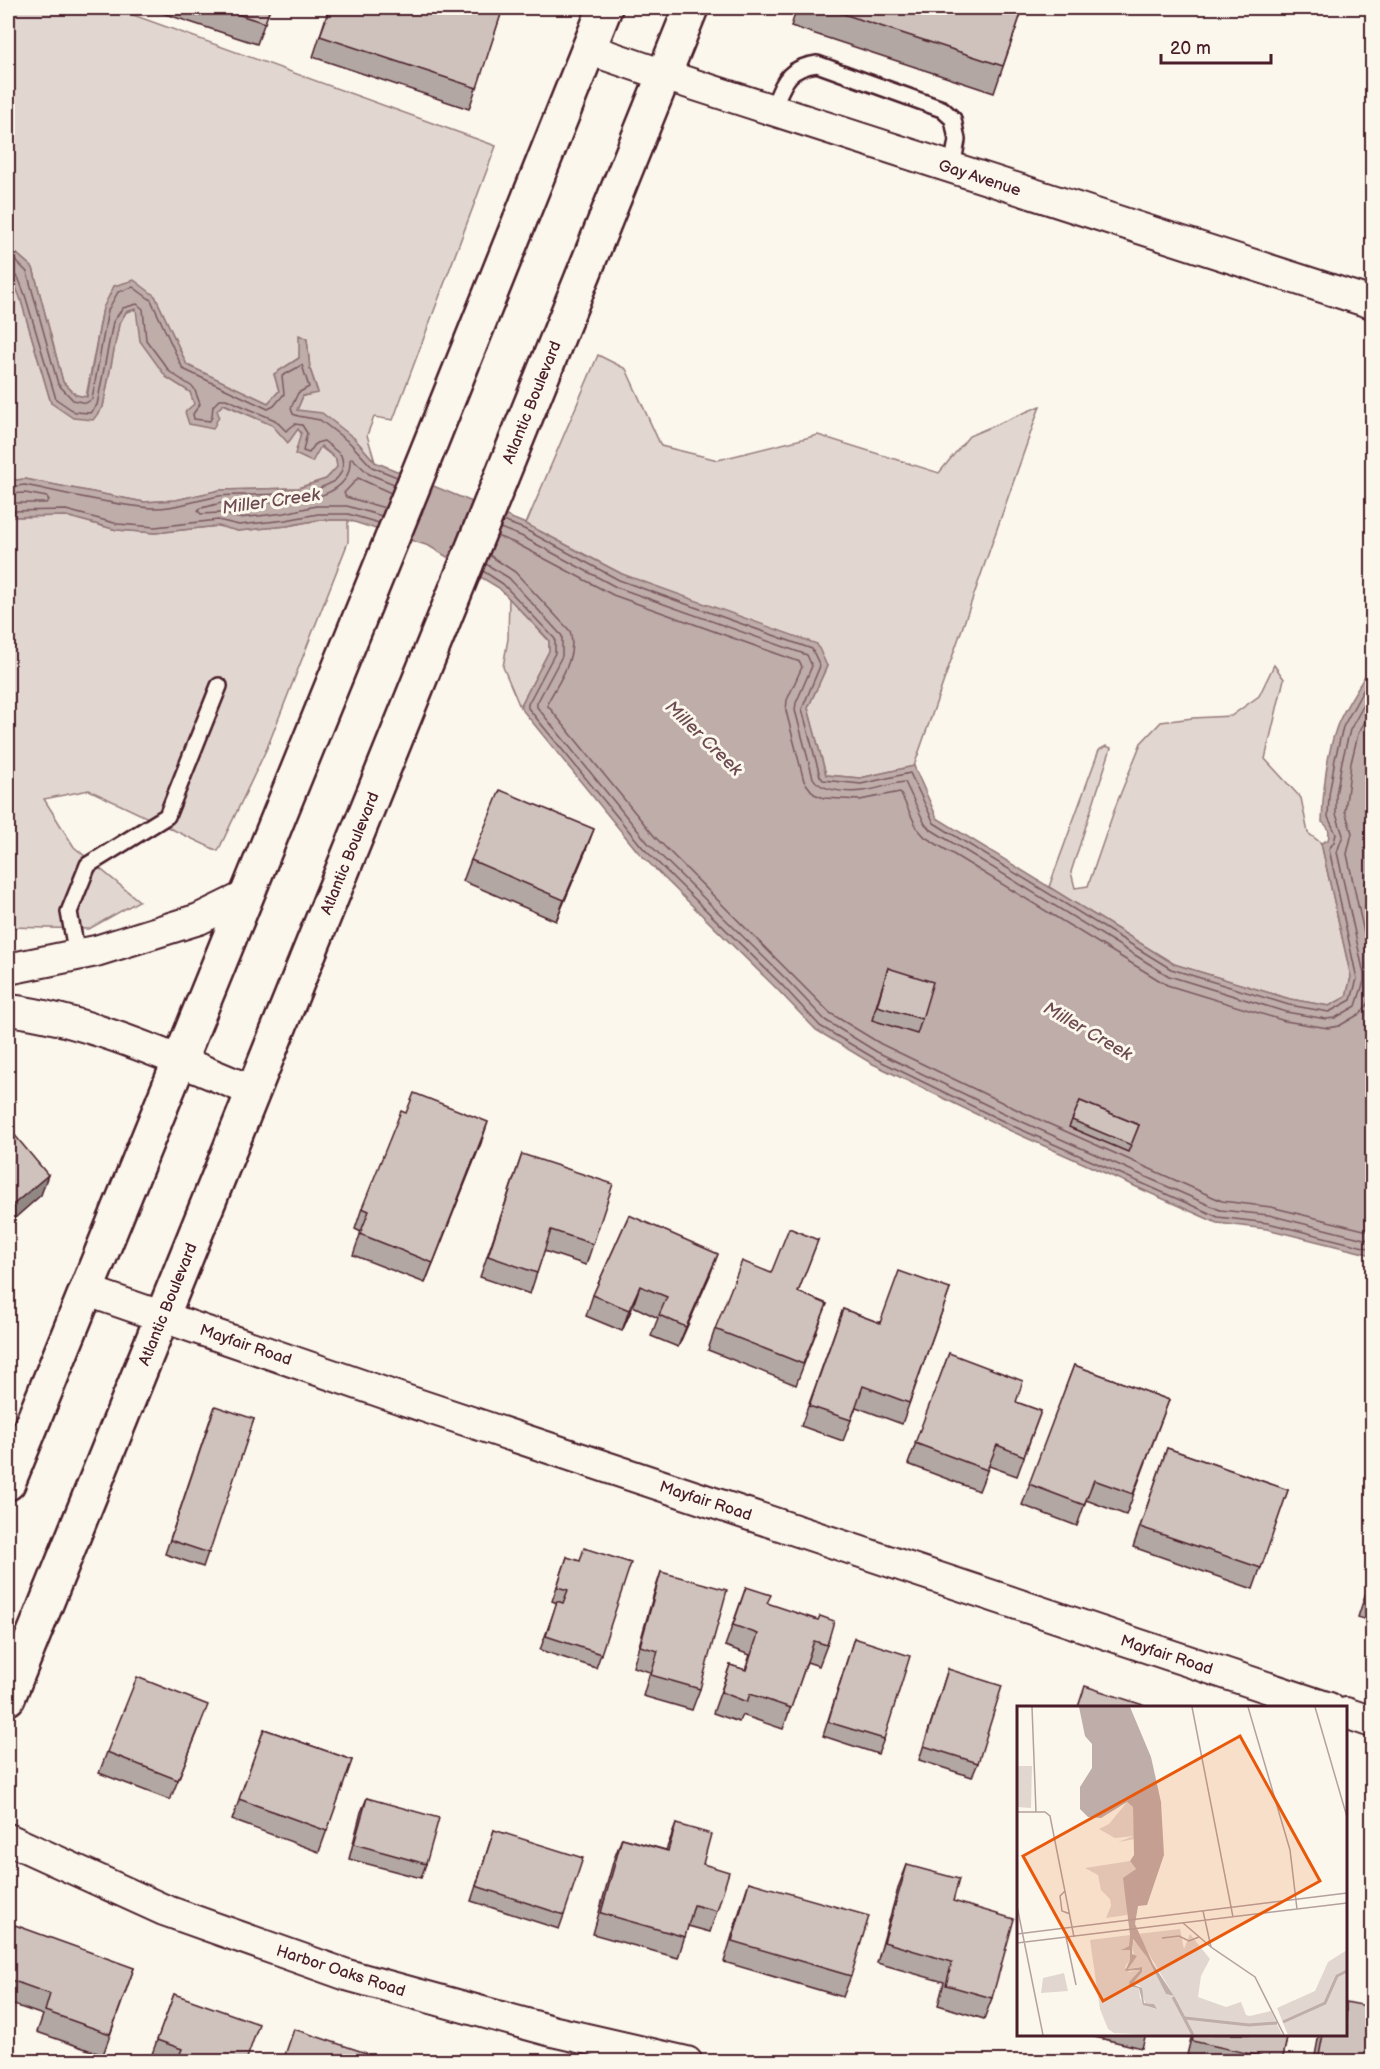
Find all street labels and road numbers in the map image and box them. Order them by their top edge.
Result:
street label: Gay Avenue [936,156,1024,201]
street label: Atlantic Boulevard [499,338,566,467]
street label: Atlantic Boulevard [317,789,384,918]
street label: Atlantic Boulevard [135,1240,202,1369]
street label: Mayfair Road [197,1321,294,1370]
street label: Mayfair Road [657,1478,754,1525]
street label: Mayfair Road [1118,1632,1215,1679]
street label: Harbor Oaks Road [274,1942,407,2001]

